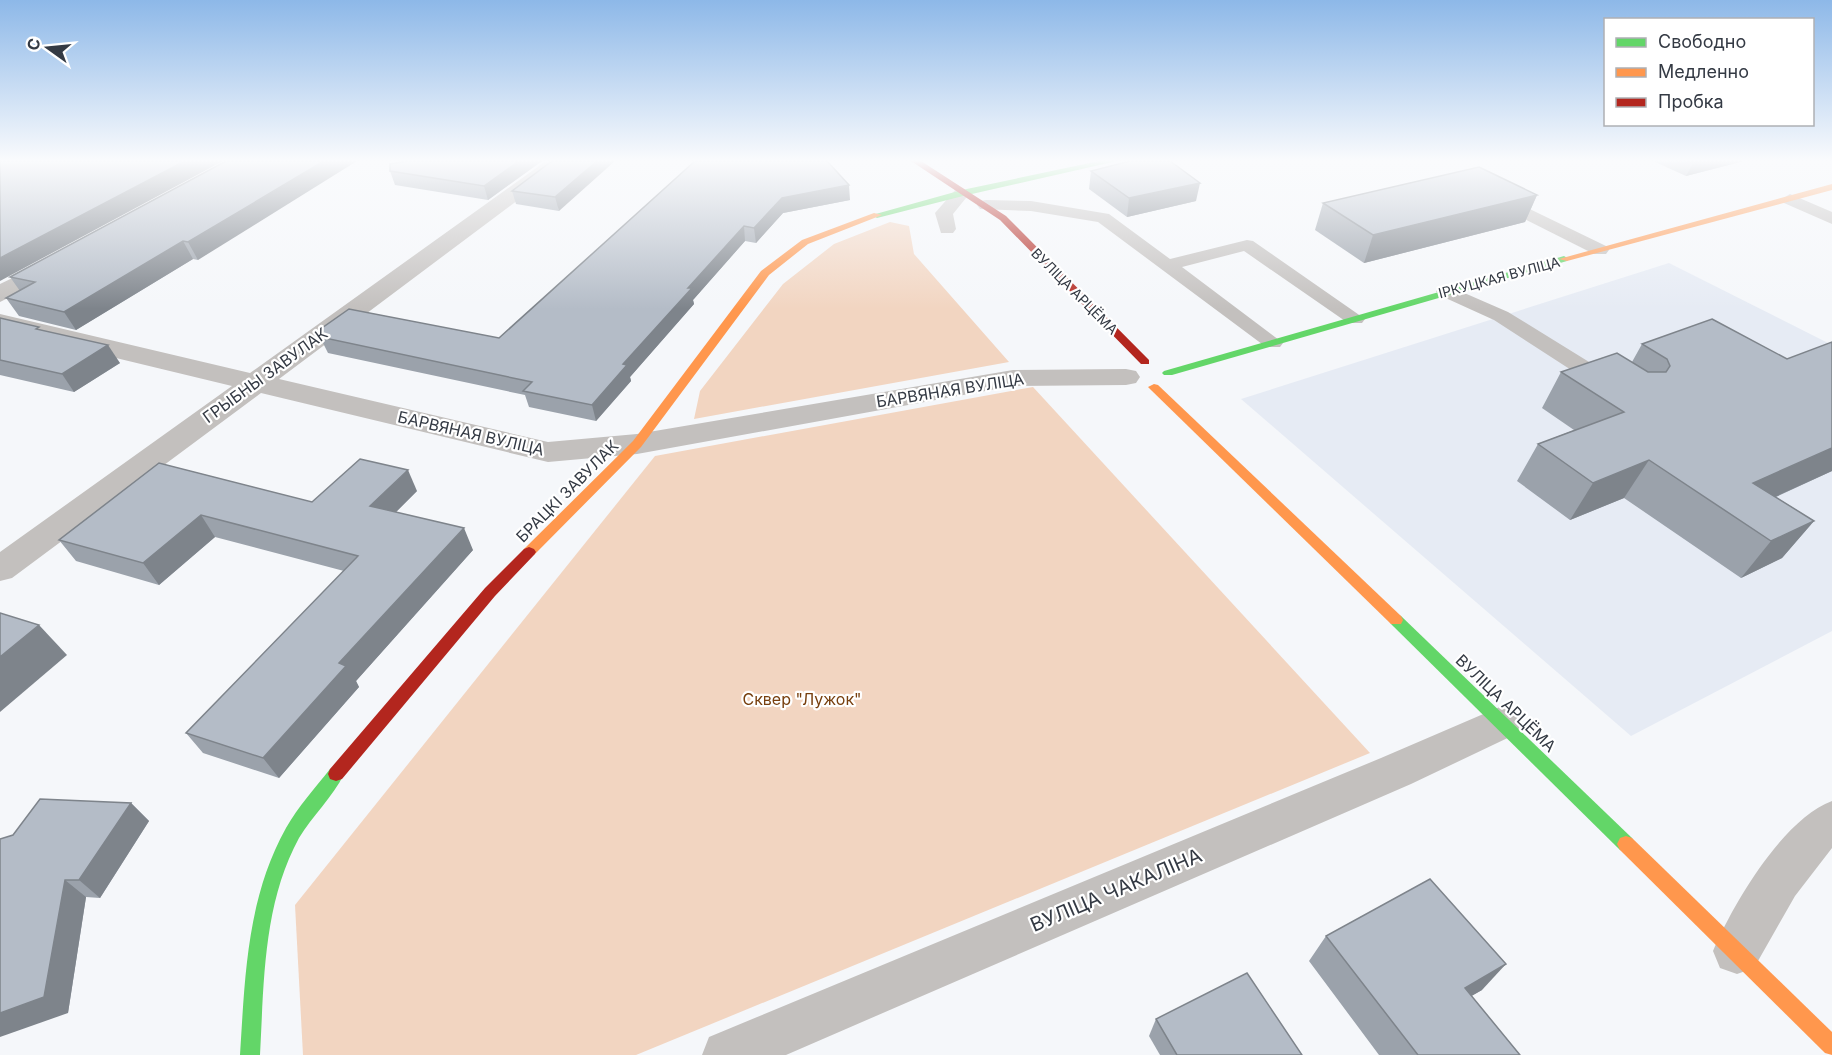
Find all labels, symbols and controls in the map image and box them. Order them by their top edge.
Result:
north arrow [18,18,78,78]
legend [1604,18,1814,126]
text: Свободно [1658,31,1746,52]
text: С [22,36,45,52]
text: Медленно [1658,61,1749,82]
text: Пробка [1658,91,1724,112]
street label: ВУЛІЦА АРЦЁМА [1028,244,1122,338]
street label: ІРКУЦКАЯ ВУЛІЦА [1436,253,1562,301]
street label: ГРЫБНЫ ЗАВУЛАК [199,323,332,427]
street label: БАРВЯНАЯ ВУЛІЦА [875,368,1025,412]
street label: БАРВЯНАЯ ВУЛІЦА [396,406,546,460]
street label: БРАЦКІ ЗАВУЛАК [512,435,623,546]
street label: ВУЛІЦА АРЦЁМА [1452,650,1560,756]
park label: Сквер "Лужок" [742,689,862,709]
street label: ВУЛІЦА ЧАКАЛІНА [1027,843,1205,937]

